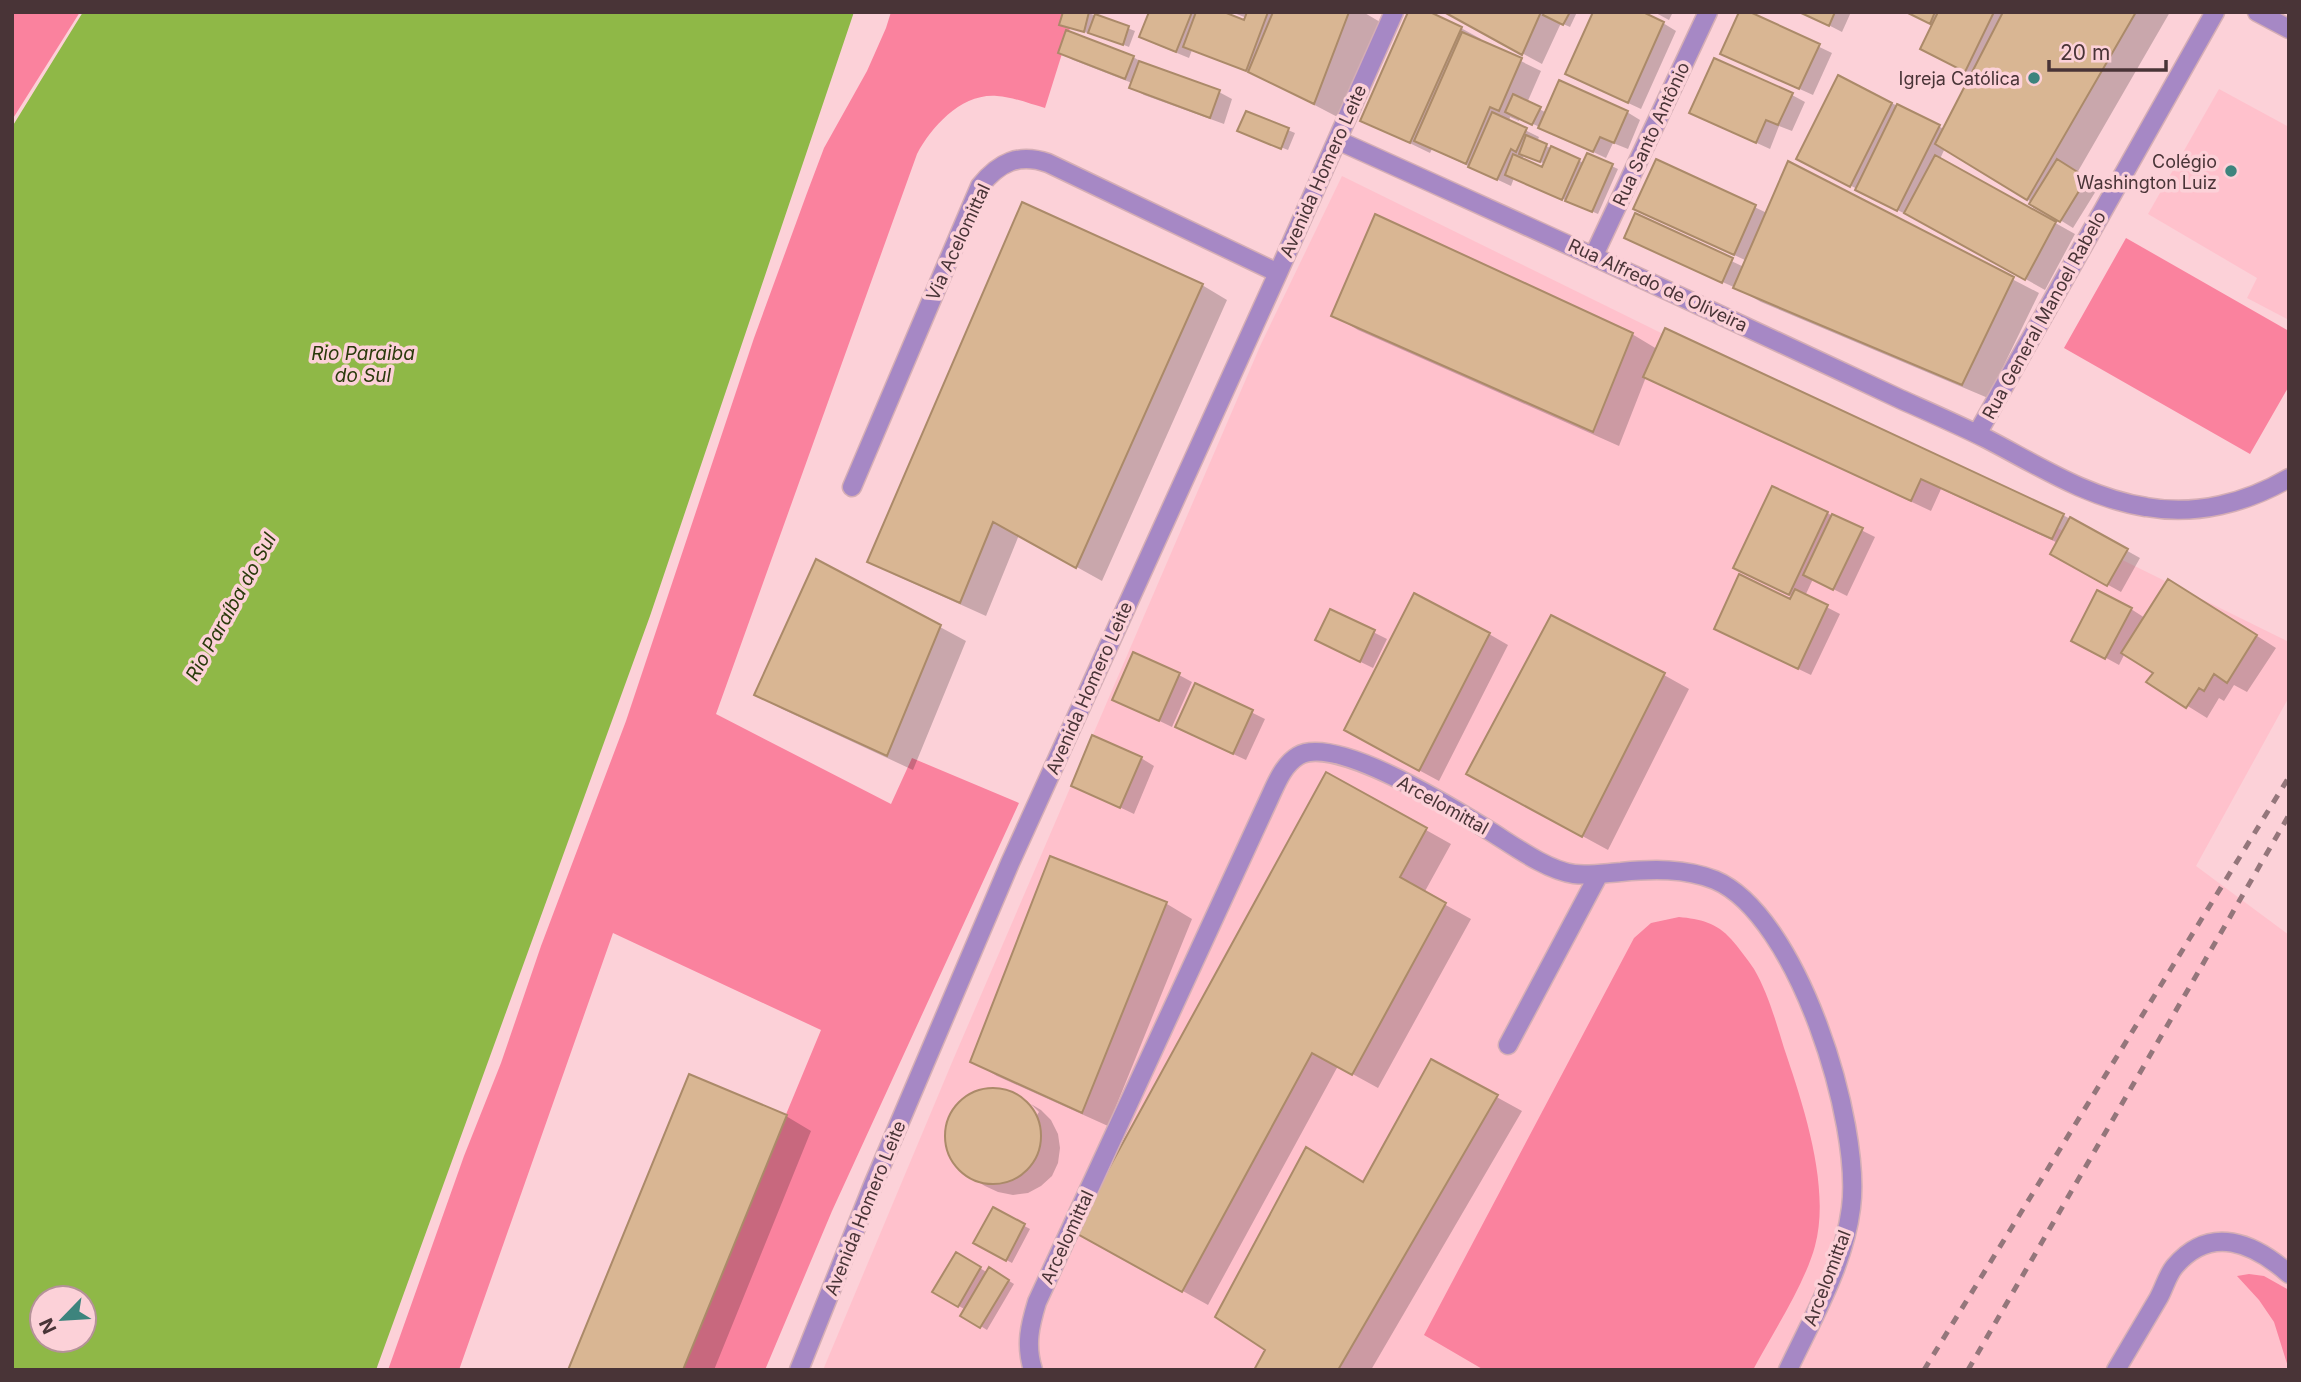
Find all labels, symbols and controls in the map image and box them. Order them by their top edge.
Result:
scale bar [2049,28,2166,72]
text: 20 m [2060,40,2110,65]
street label: Rua Santo Antônio [1608,59,1694,209]
place label: Igreja Católica [1899,68,2020,89]
marker: Igreja Católica [2026,70,2042,86]
street label: Avenida Homero Leite [1275,81,1371,261]
place label: Colégio Washington Luiz [2077,151,2217,193]
marker: Colégio Washington Luiz [2223,163,2239,179]
street label: Via Acelomittal [922,180,994,304]
street label: Rua General Manoel Rabelo [1978,207,2110,423]
street label: Rua Alfredo de Oliveira [1565,234,1751,336]
water label: Rio Paraiba do Sul [311,342,415,387]
water label: Rio Paraíba do Sul [181,529,281,685]
street label: Avenida Homero Leite [1041,598,1137,778]
street label: Arcelomittal [1394,771,1492,839]
street label: Avenida Homero Leite [820,1118,910,1298]
street label: Arcelomittal [1036,1187,1098,1287]
street label: Arcelomittal [1799,1227,1855,1329]
north arrow [28,1284,98,1354]
text: N [35,1315,62,1337]

